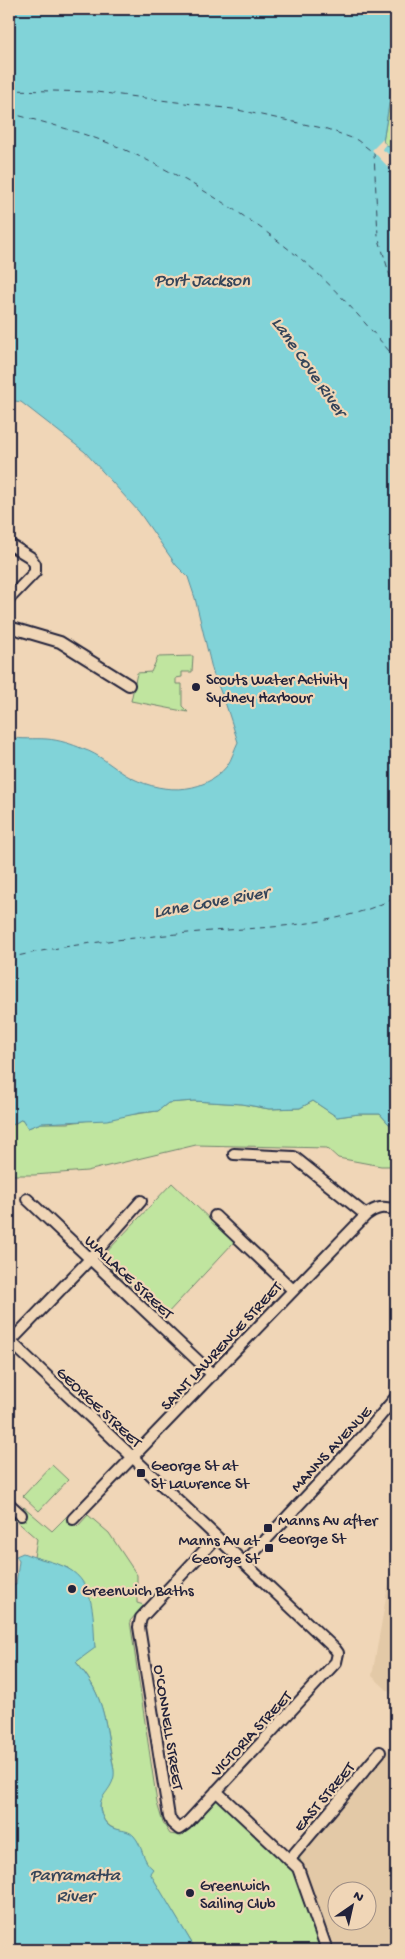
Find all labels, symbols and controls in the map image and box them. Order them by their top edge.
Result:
water label: Port Jackson [154,271,250,292]
water label: Lane Cove River [266,314,352,424]
place label: Scouts Water Activity Sydney Harbour [206,672,348,709]
marker: Scouts Water Activity Sydney Harbour [190,681,202,693]
water label: Lane Cove River [152,882,274,924]
street label: WALLACE STREET [79,1233,177,1325]
street label: SAINT LAWRENCE STREET [158,1278,288,1416]
street label: GEORGE STREET [51,1364,145,1454]
street label: MANNS AVENUE [288,1403,378,1497]
place label: George St at St Lawrence St [151,1458,250,1495]
marker: George St at St Lawrence St [135,1467,147,1479]
place label: Manns Av after George St [278,1513,379,1550]
marker: Manns Av after George St [262,1522,274,1534]
place label: Manns Av at George St [178,1533,260,1570]
marker: Manns Av at George St [263,1542,275,1554]
marker: Greenwich Baths [66,1583,78,1595]
place label: Greenwich Baths [82,1583,195,1602]
street label: O'CONNELL STREET [147,1664,186,1792]
street label: VICTORIA STREET [207,1688,298,1783]
street label: EAST STREET [291,1759,361,1837]
water label: Parramatta River [30,1866,121,1908]
place label: Greenwich Sailing Club [200,1878,276,1915]
north arrow [328,1882,378,1932]
marker: Greenwich Sailing Club [184,1887,196,1899]
text: N [349,1888,366,1907]

